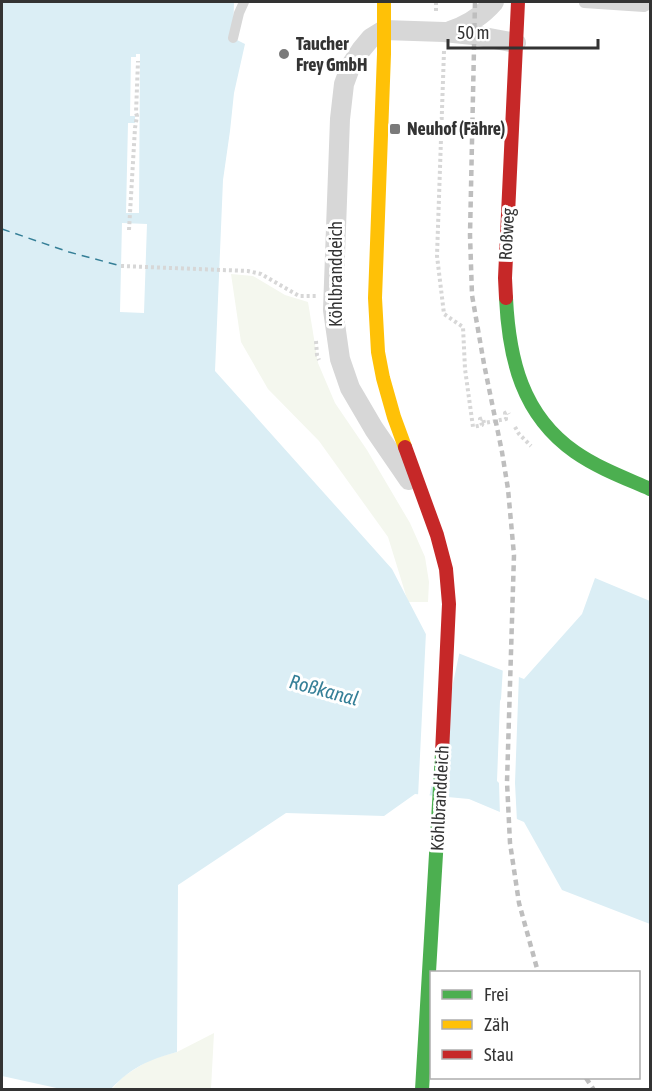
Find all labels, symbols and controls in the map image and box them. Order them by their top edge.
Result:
scale bar [448,12,598,50]
text: 50 m [457,22,489,43]
place label: Taucher Frey GmbH [296,33,368,75]
marker: Taucher Frey GmbH [277,47,291,61]
place label: Neuhof (Fähre) [407,118,505,139]
marker: Neuhof (Fähre) [388,122,402,136]
street label: Roßweg [495,207,518,261]
street label: Köhlbranddeich [325,221,346,327]
water label: Roßkanal [287,669,361,710]
street label: Köhlbranddeich [426,745,453,851]
legend [430,971,640,1079]
text: Frei [484,984,509,1005]
text: Zäh [484,1014,509,1035]
text: Stau [484,1044,514,1065]

